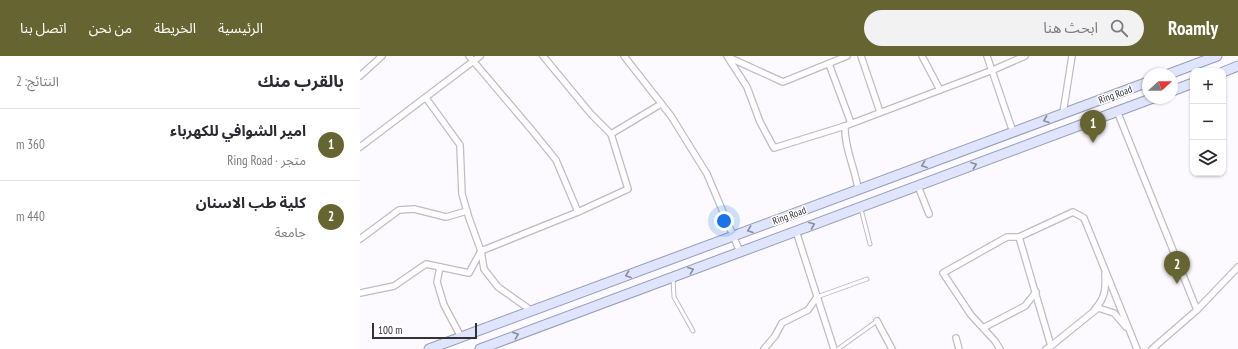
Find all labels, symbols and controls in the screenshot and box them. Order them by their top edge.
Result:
search box [864,10,1144,46]
text: Roamly [1168,16,1218,40]
icon: search [1108,17,1130,39]
text: ابحث هنا [1043,18,1098,37]
text: اتصل بنا [20,19,67,37]
text: من نحن [89,19,132,37]
text: الخريطة [154,19,196,37]
text: الرئيسية [218,19,263,37]
north arrow [1142,68,1178,104]
map controls [1190,68,1226,176]
button: + [1190,68,1226,104]
text: بالقرب منك [258,70,344,92]
text: النتائج: 2 [16,73,59,90]
street label: Ring Road [1097,82,1134,107]
button: − [1190,104,1226,140]
pin: 1 [1080,110,1106,143]
one-way arrow [1042,115,1049,123]
text: امير الشوافي للكهرباء [170,121,306,140]
text: 360 m [16,136,45,153]
text: 1 [328,136,334,153]
button: layers [1190,140,1226,176]
text: متجر · Ring Road [227,152,306,169]
one-way arrow [921,161,928,169]
one-way arrow [970,161,977,169]
text: كلية طب الاسنان [196,193,306,212]
street label: Ring Road [771,203,808,228]
text: 440 m [16,208,45,225]
text: 2 [328,208,334,225]
your location [714,211,734,231]
one-way arrow [809,221,816,230]
text: جامعة [275,224,306,241]
one-way arrow [746,225,753,233]
pin: 2 [1164,251,1190,284]
one-way arrow [687,267,694,275]
one-way arrow [624,271,631,279]
scale bar [372,321,477,340]
text: 100 m [378,323,402,337]
one-way arrow [513,332,520,340]

